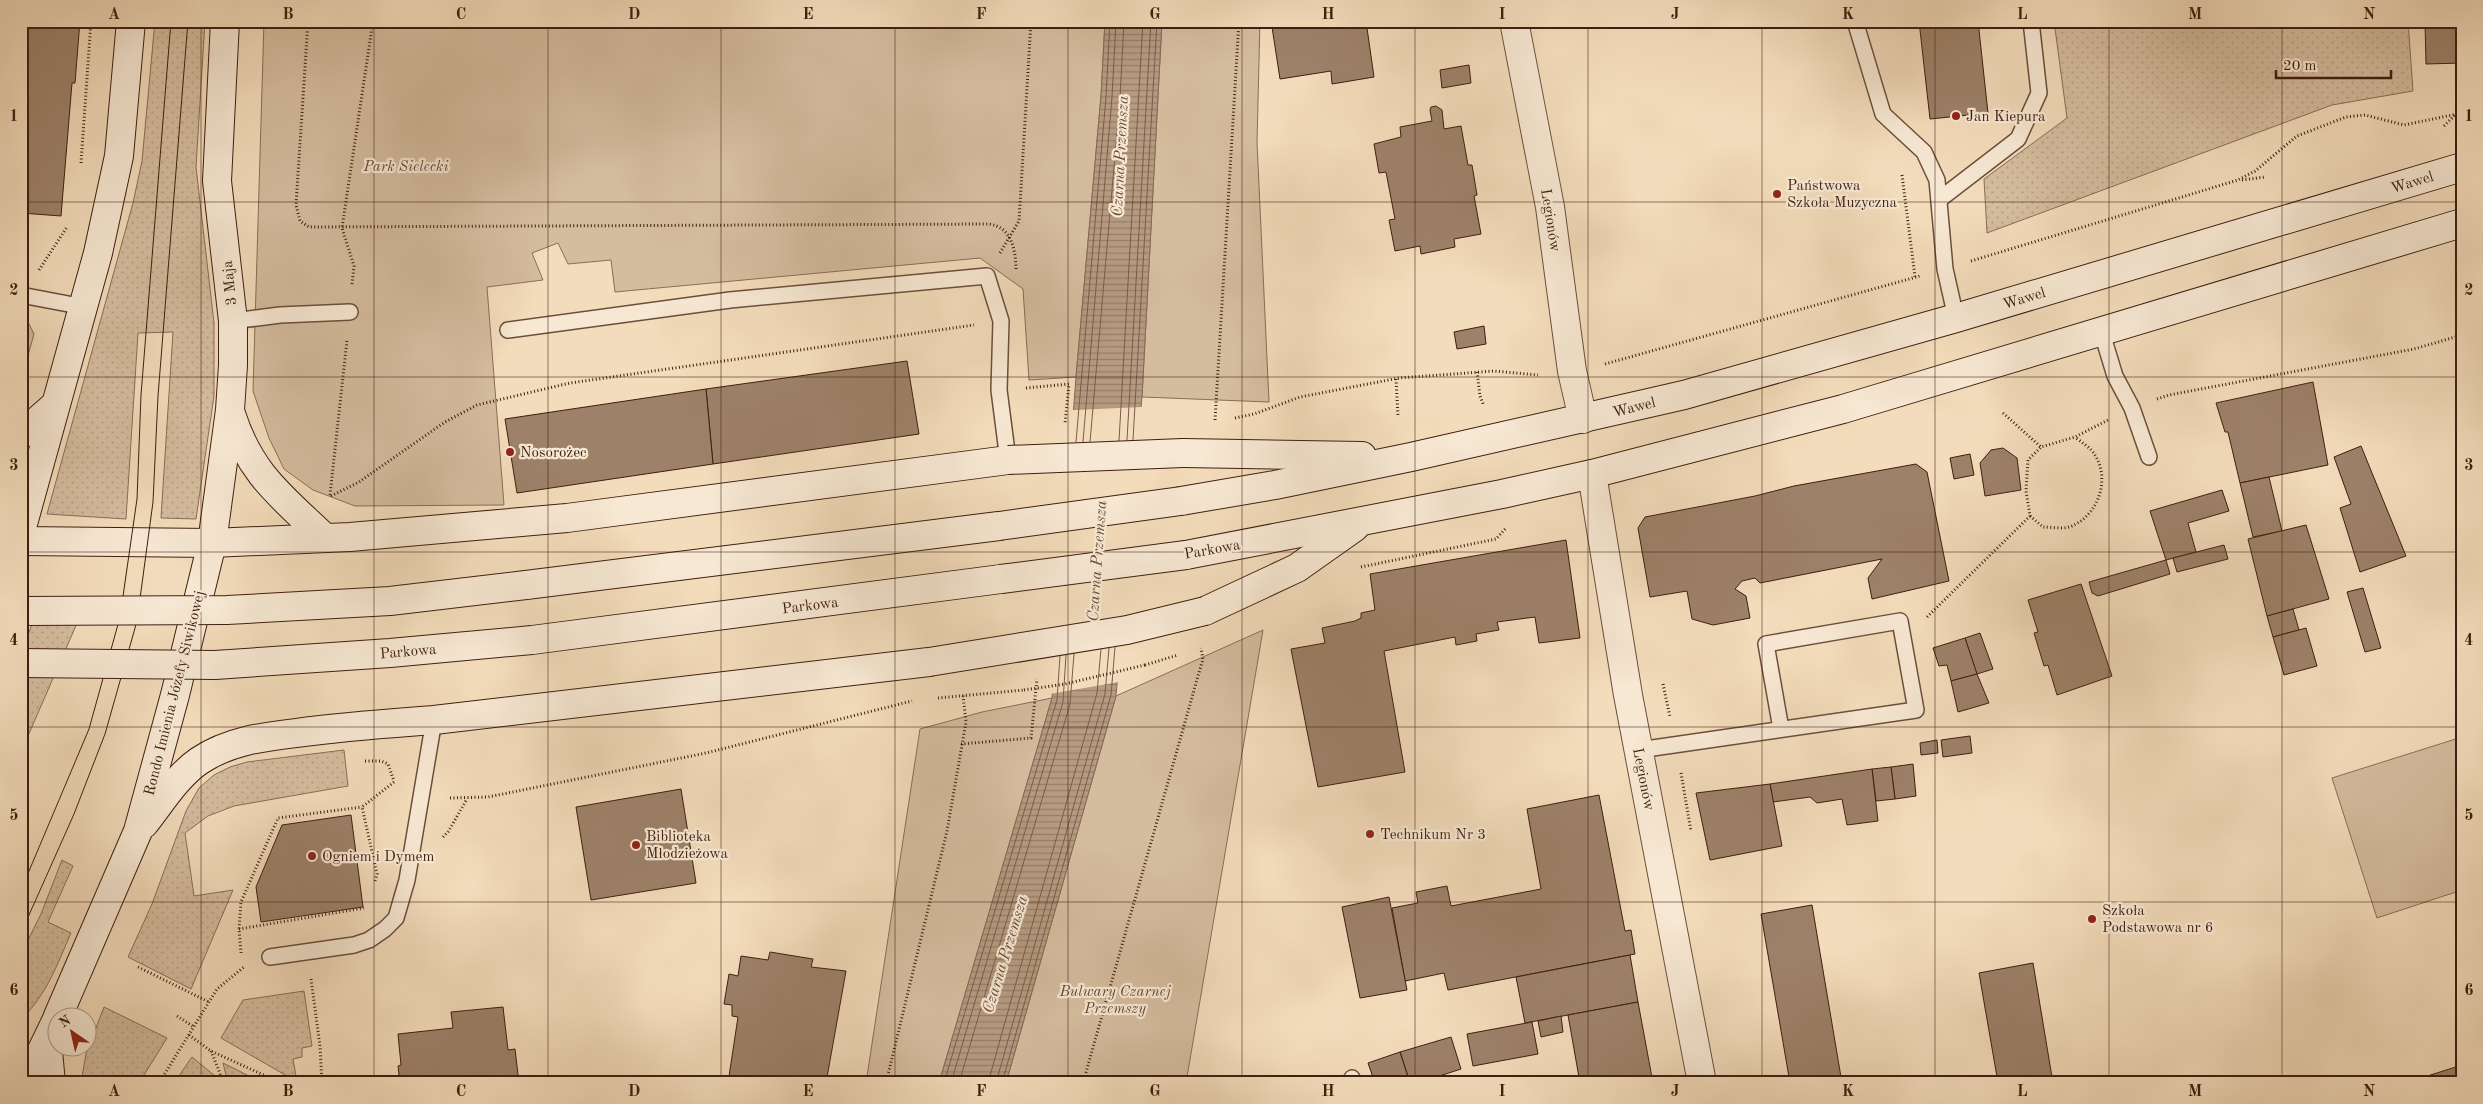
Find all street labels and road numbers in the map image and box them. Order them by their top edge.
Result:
street label: Wawel [2389,170,2436,197]
street label: Legionów [1537,188,1562,253]
street label: 3 Maja [221,259,240,306]
street label: Wawel [2001,286,2048,313]
street label: Wawel [1611,396,1657,421]
street label: Parkowa [1183,538,1242,563]
street label: Rondo Imienia Józefy Siwikowej [143,589,208,798]
street label: Parkowa [781,596,840,617]
street label: Parkowa [379,643,438,662]
street label: Legionów [1629,747,1656,812]

